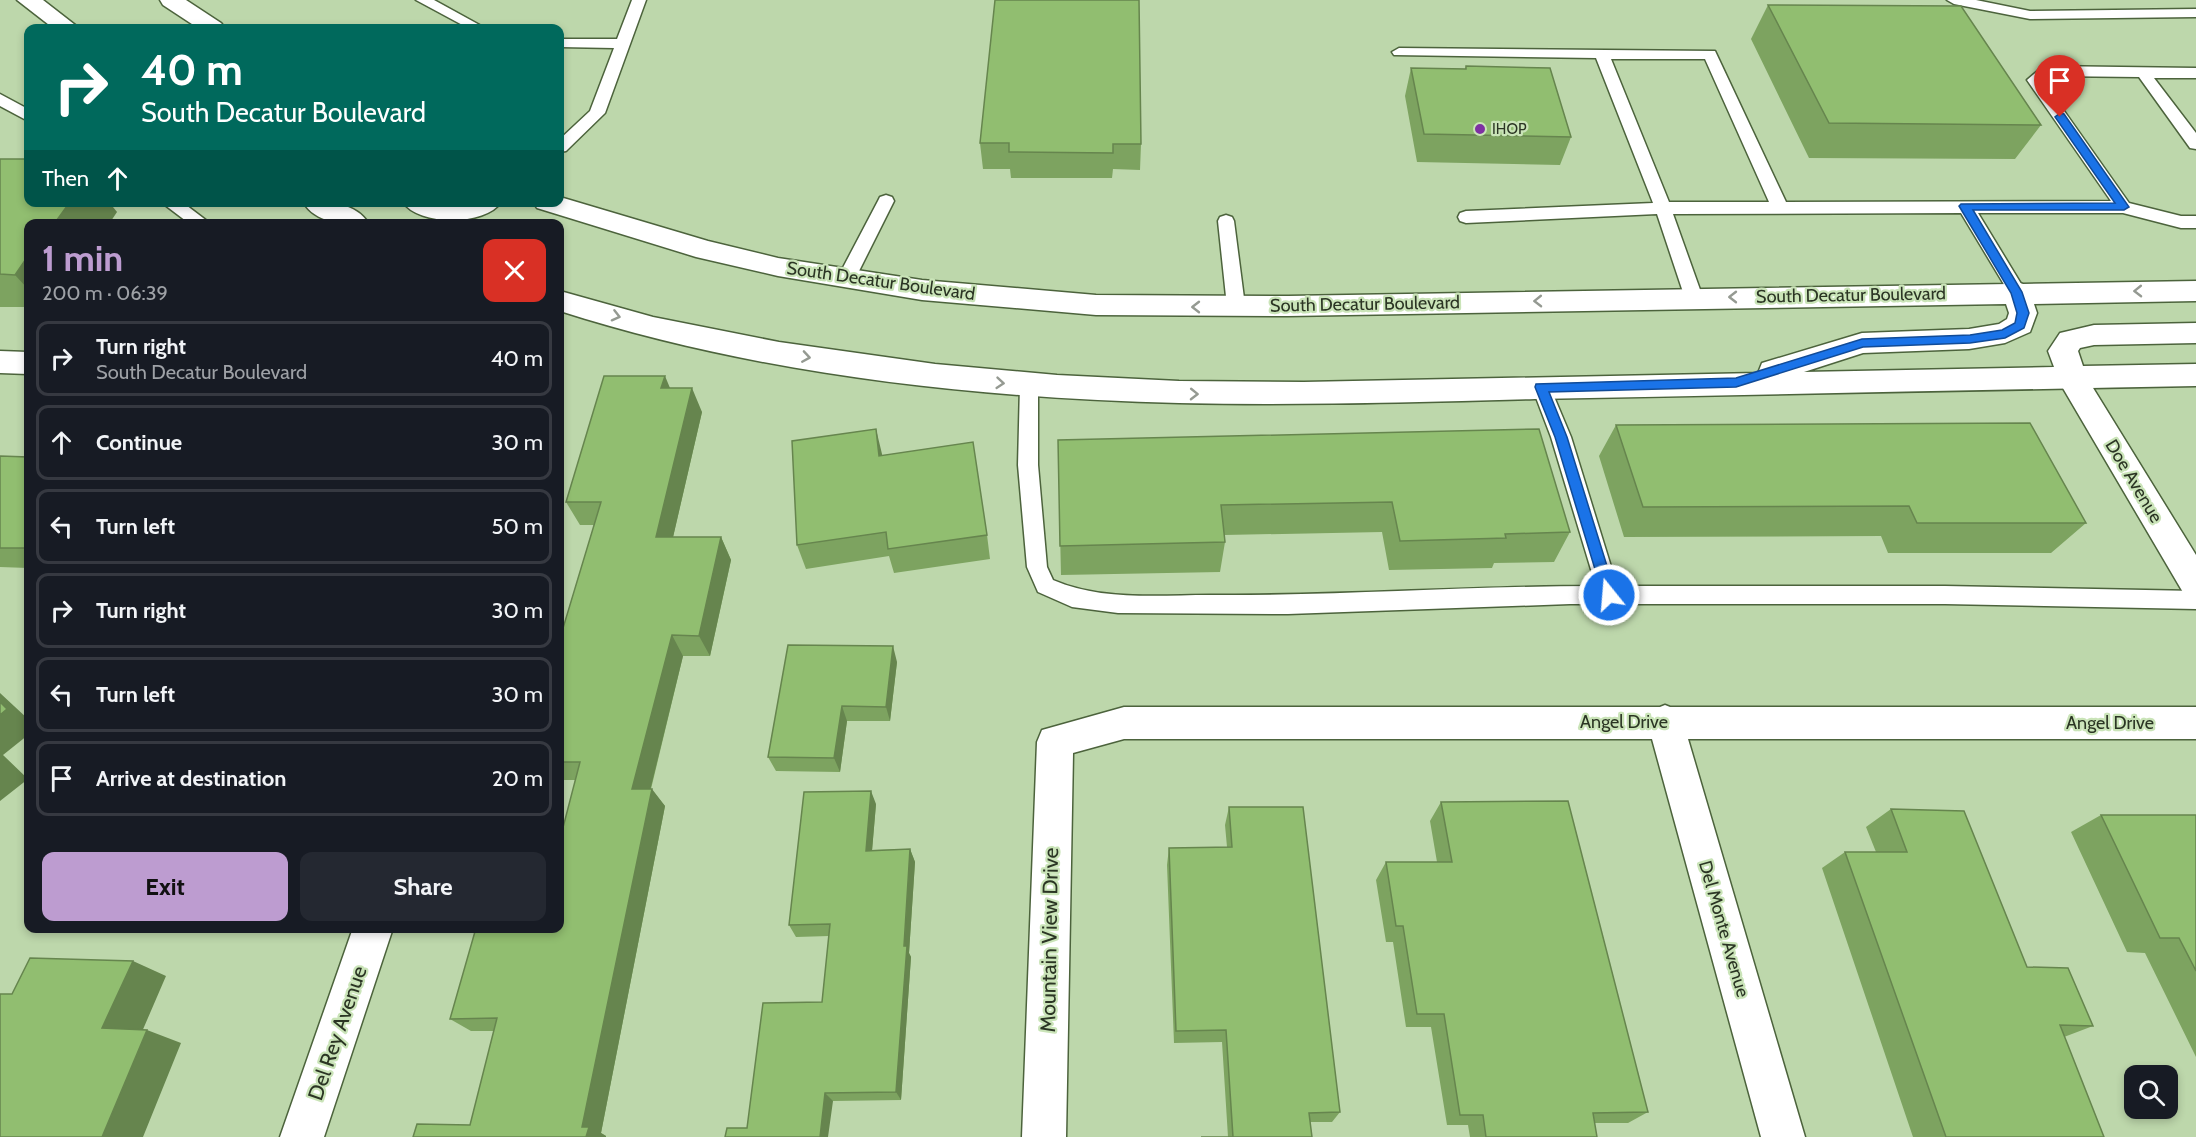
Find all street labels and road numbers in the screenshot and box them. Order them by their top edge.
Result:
street label: South Decatur Boulevard [785,257,977,305]
street label: South Decatur Boulevard [1756,282,1946,308]
street label: South Decatur Boulevard [1270,291,1460,317]
street label: Doe Avenue [2101,435,2167,527]
street label: Angel Drive [1580,711,1668,733]
street label: Angel Drive [2066,712,2154,734]
street label: Mountain View Drive [1035,847,1063,1033]
street label: Del Monte Avenue [1694,858,1754,1000]
street label: Del Rey Avenue [302,962,372,1103]

